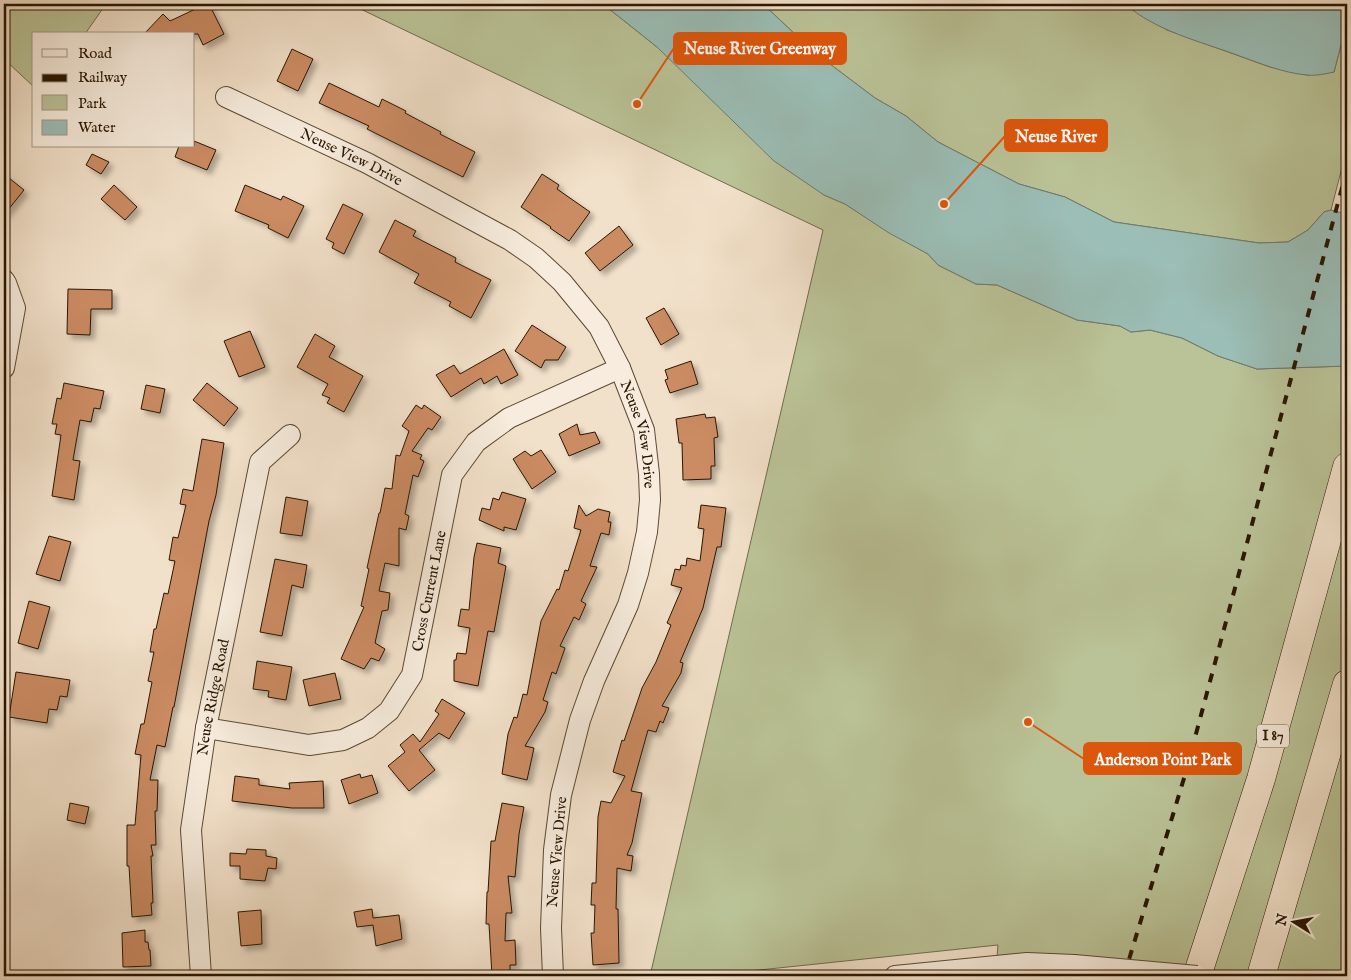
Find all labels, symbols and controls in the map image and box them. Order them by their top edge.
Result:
legend [32,32,195,148]
callout: Neuse River Greenway [674,33,846,64]
text: Neuse River Greenway [683,40,837,60]
text: Road [78,44,113,63]
text: Railway [78,68,128,87]
text: Park [78,94,108,113]
text: Water [78,118,116,137]
callout: Neuse River [1005,120,1107,151]
street label: Neuse View Drive [297,124,406,190]
text: Neuse River [1014,128,1097,148]
street label: Neuse View Drive [616,377,659,489]
street label: Cross Current Lane [407,529,450,653]
street label: Neuse Ridge Road [193,636,234,757]
road number: I 87 [1257,724,1289,748]
callout: Anderson Point Park [1084,743,1241,774]
text: Anderson Point Park [1094,751,1232,771]
street label: Neuse View Drive [543,796,571,908]
north arrow [1268,898,1318,948]
text: N [1272,912,1292,928]

